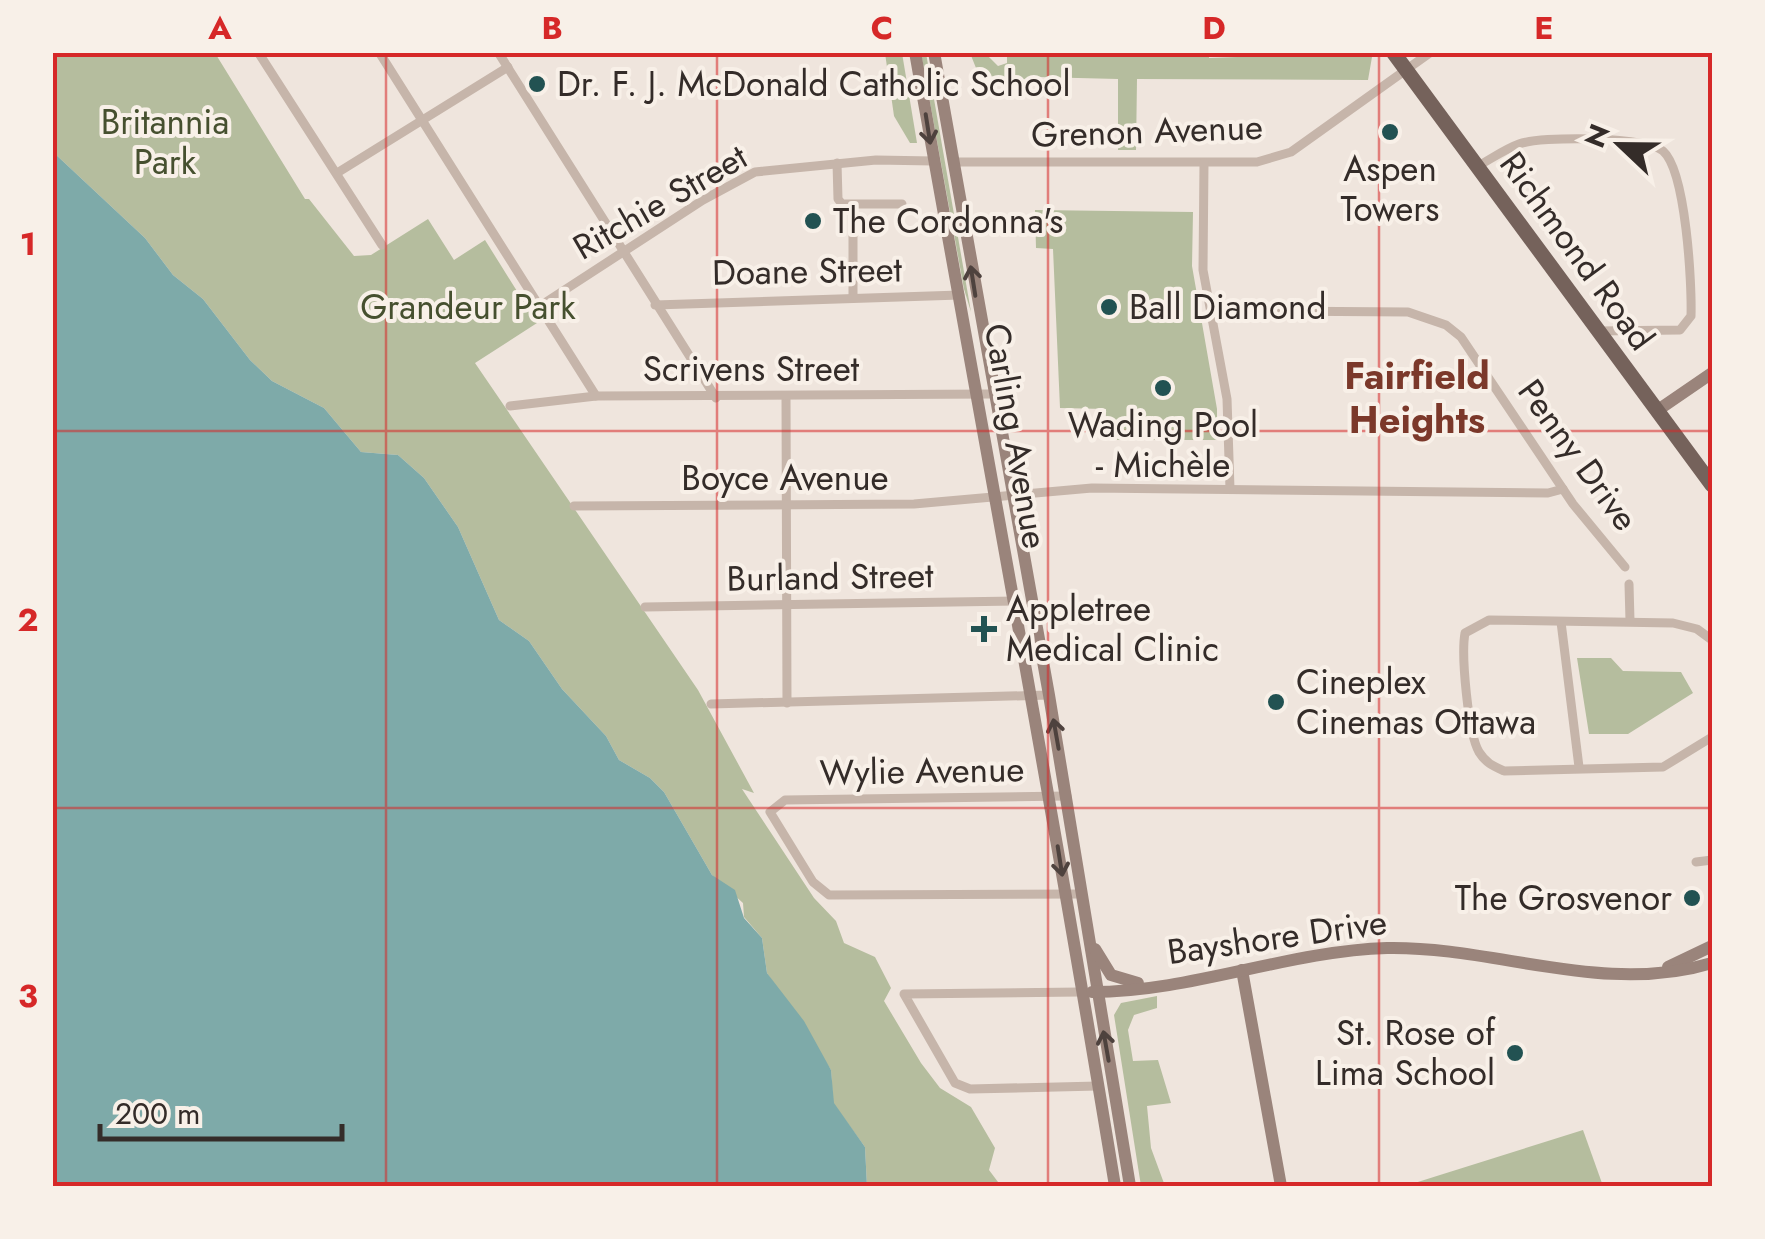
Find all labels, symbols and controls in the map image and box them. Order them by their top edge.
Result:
text: A [207,5,232,51]
text: B [541,5,563,51]
text: C [871,5,893,51]
text: D [1202,5,1226,51]
text: E [1534,5,1554,51]
place label: Dr. F. J. McDonald Catholic School [557,59,1071,109]
marker: Dr. F. J. McDonald Catholic School [526,73,548,95]
north arrow [1570,95,1670,195]
park label: Britannia Park [101,97,229,187]
street label: Grenon Avenue [1030,102,1264,160]
one-way arrow [919,113,938,145]
text: N [1574,118,1620,154]
marker: Aspen Towers [1379,121,1401,143]
street label: Ritchie Street [564,132,757,272]
street label: Richmond Road [1488,141,1666,361]
place label: Aspen Towers [1341,144,1439,234]
place label: The Cordonna's [833,196,1063,246]
marker: The Cordonna's [802,210,824,232]
text: 1 [20,221,36,267]
street label: Doane Street [712,244,903,298]
one-way arrow [963,265,982,298]
park label: Grandeur Park [360,282,576,332]
place label: Ball Diamond [1129,282,1326,332]
marker: Ball Diamond [1098,296,1120,318]
street label: Carling Avenue [972,319,1060,553]
street label: Scrivens Street [643,344,860,394]
district label: Fairfield Heights [1344,348,1490,447]
street label: Penny Drive [1506,369,1650,541]
marker: Wading Pool - Michèle [1152,377,1174,399]
place label: Wading Pool - Michèle [1068,400,1258,490]
street label: Boyce Avenue [681,453,889,503]
street label: Burland Street [726,550,935,604]
place label: Appletree Medical Clinic [1006,584,1219,674]
text: 2 [18,597,39,643]
marker: Appletree Medical Clinic [971,616,997,642]
place label: Cineplex Cinemas Ottawa [1296,657,1536,747]
marker: Cineplex Cinemas Ottawa [1265,691,1287,713]
one-way arrow [1046,718,1065,751]
street label: Wylie Avenue [819,744,1025,798]
one-way arrow [1051,844,1070,876]
place label: The Grosvenor [1455,873,1672,923]
marker: The Grosvenor [1681,887,1703,909]
street label: Bayshore Drive [1164,897,1390,977]
text: 3 [18,973,38,1019]
place label: St. Rose of Lima School [1315,1008,1496,1098]
one-way arrow [1096,1030,1115,1063]
marker: St. Rose of Lima School [1504,1042,1526,1064]
scale bar [100,1079,342,1141]
text: 200 m [115,1092,200,1135]

